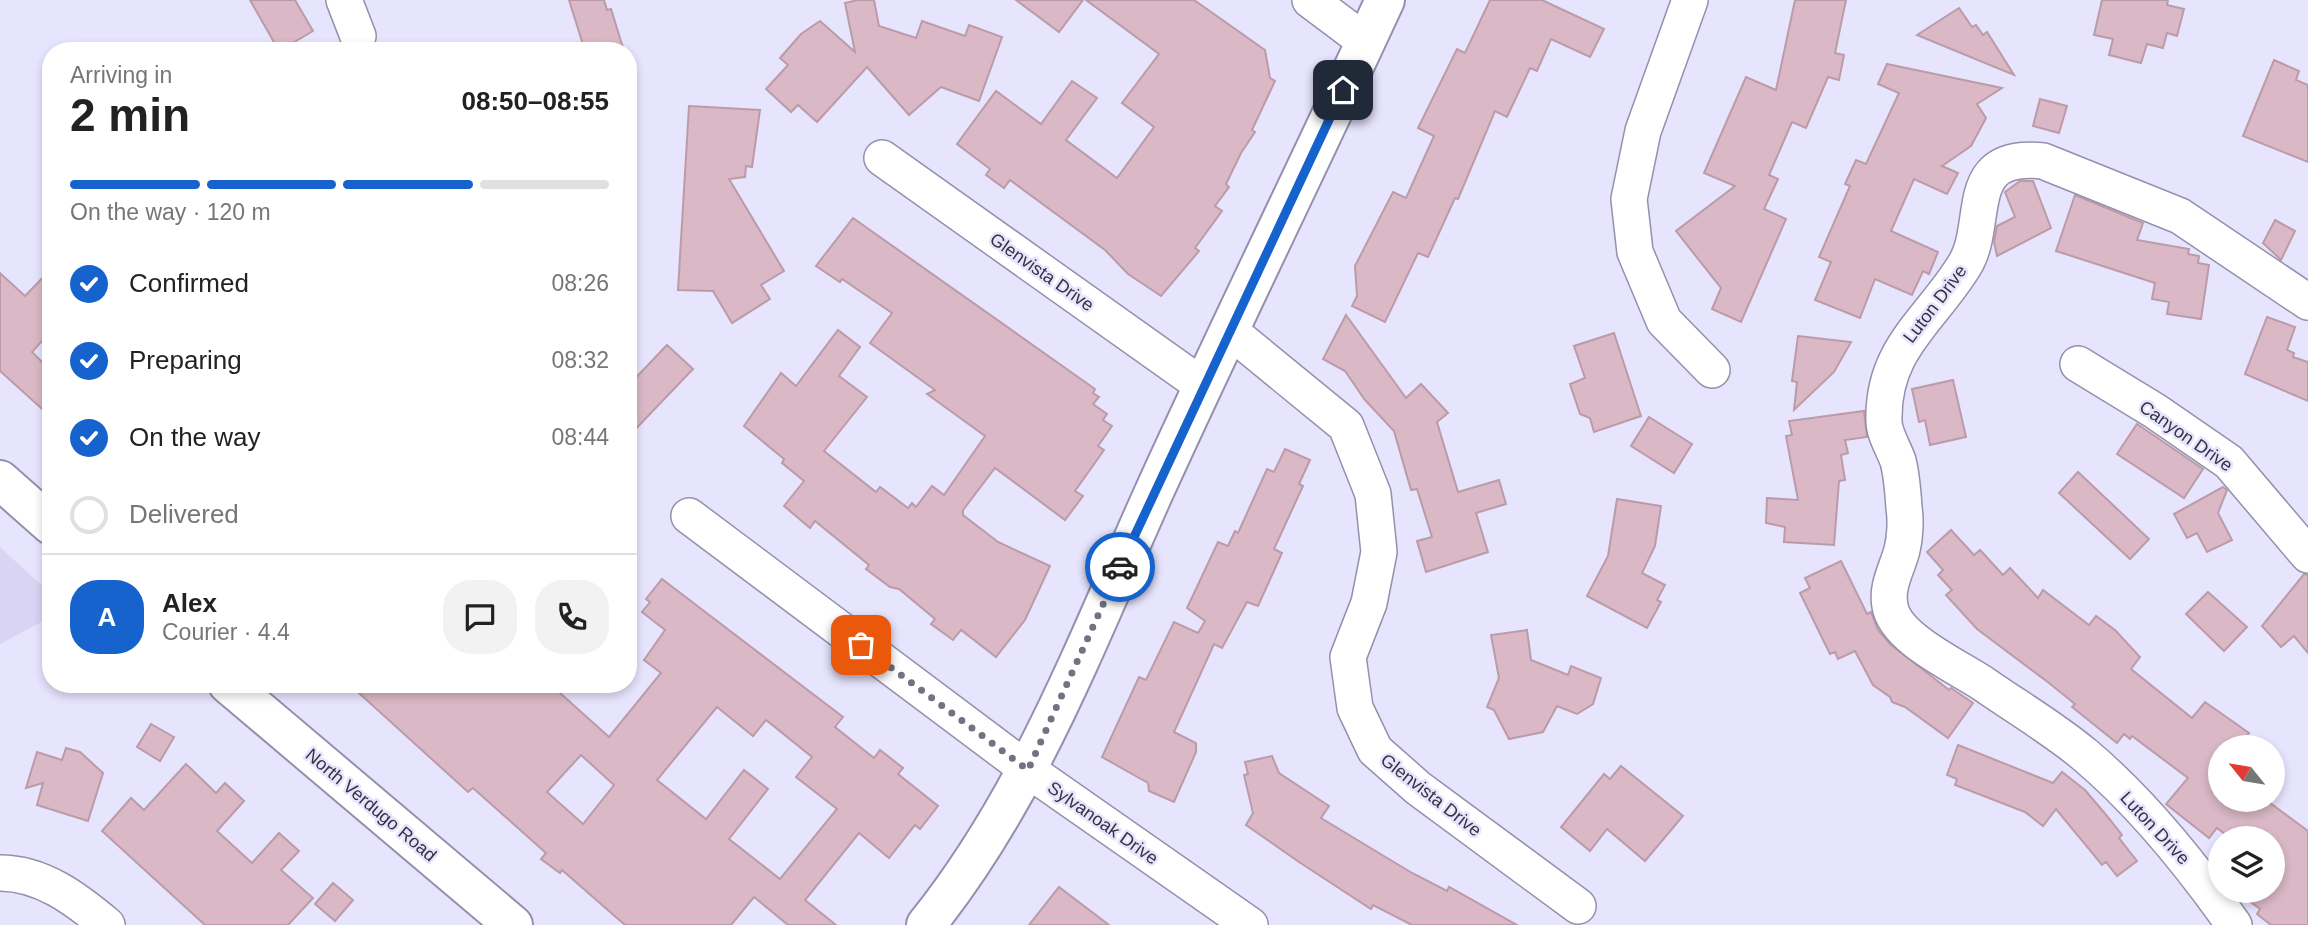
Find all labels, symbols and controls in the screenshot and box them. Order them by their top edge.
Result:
pin [1313,60,1373,120]
text: Arriving in [70,62,172,88]
icon: home [1324,71,1362,109]
text: 08:50–08:55 [462,86,609,116]
text: 2 min [70,89,190,141]
text: On the way · 120 m [70,199,271,225]
street label: Glenvista Drive [986,229,1098,315]
street label: Luton Drive [1899,261,1971,347]
icon: check [70,265,108,303]
text: Confirmed [129,268,249,298]
text: 08:26 [551,270,609,296]
icon: check [70,342,108,380]
text: Preparing [129,345,242,375]
text: 08:32 [551,347,609,373]
street label: Canyon Drive [2136,397,2236,475]
icon: check [70,419,108,457]
text: On the way [129,422,261,452]
text: 08:44 [551,424,609,450]
text: Delivered [129,499,239,529]
courier [1085,532,1155,602]
icon: car [1101,548,1139,586]
button: chat [443,580,517,654]
button: phone [535,580,609,654]
text: Alex [162,588,217,618]
text: A [98,602,116,632]
pin [831,615,891,675]
text: Courier · 4.4 [162,619,290,645]
icon: bag [842,626,880,664]
north arrow [2208,735,2286,812]
map controls [2208,735,2285,903]
street label: North Verdugo Road [302,745,440,865]
street label: Glenvista Drive [1377,750,1485,840]
street label: Sylvanoak Drive [1044,778,1162,868]
street label: Luton Drive [2116,788,2194,868]
button: layers [2208,826,2285,903]

